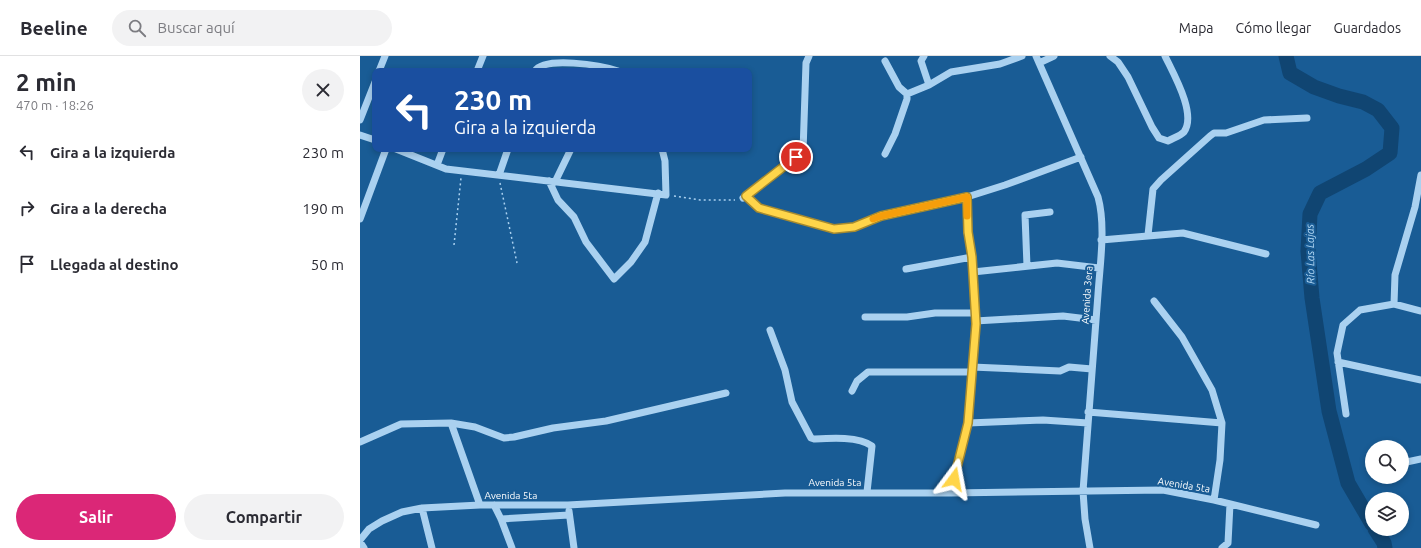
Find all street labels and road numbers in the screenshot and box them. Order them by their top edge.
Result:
street label: Avenida 3era [1079,266,1095,324]
street label: Avenida 5ta [1157,475,1211,495]
street label: Avenida 5ta [809,477,861,488]
street label: Avenida 5ta [485,490,537,501]

